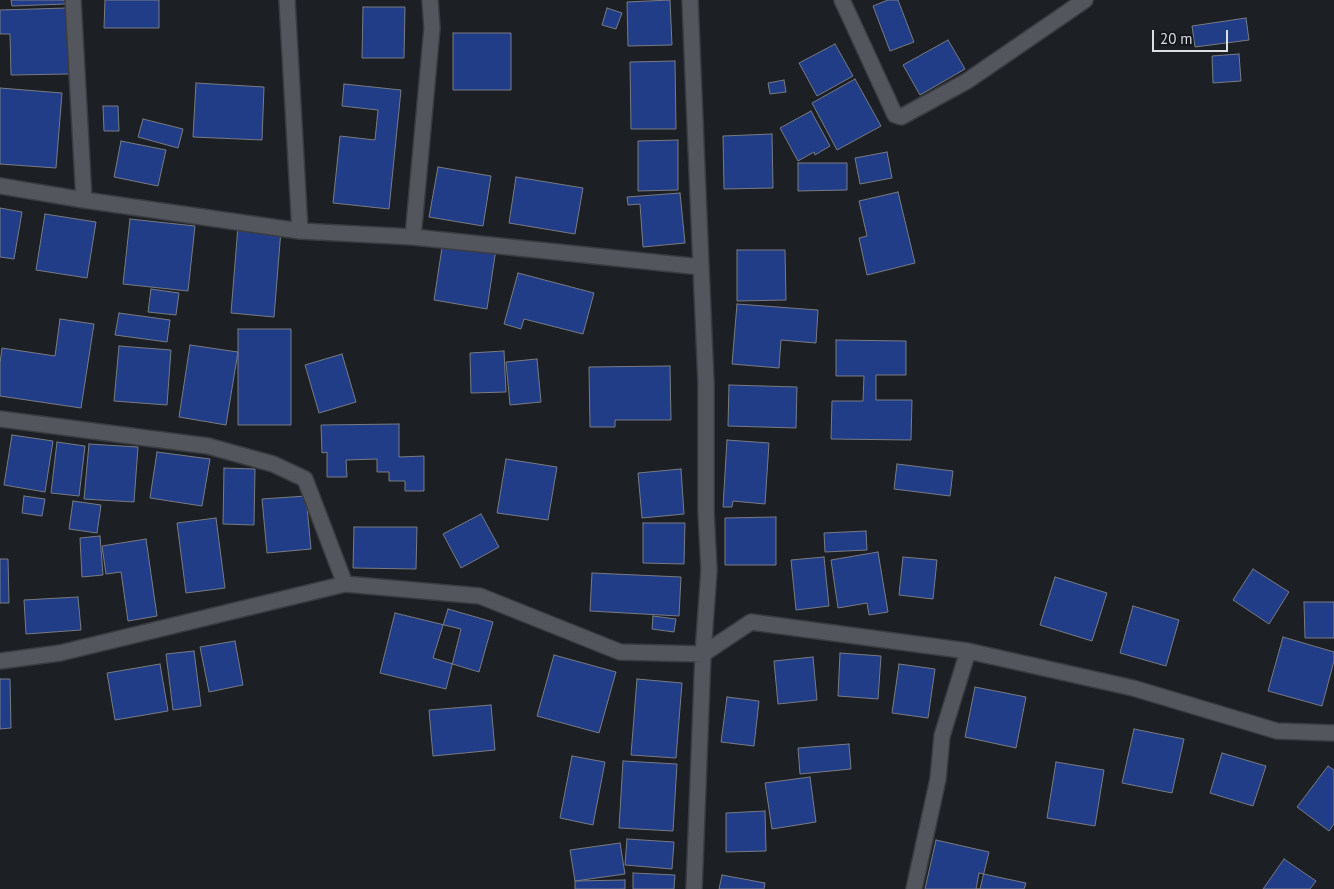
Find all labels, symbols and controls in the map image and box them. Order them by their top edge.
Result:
scale bar [1154,20,1230,52]
text: 20 m [1160,29,1193,48]

